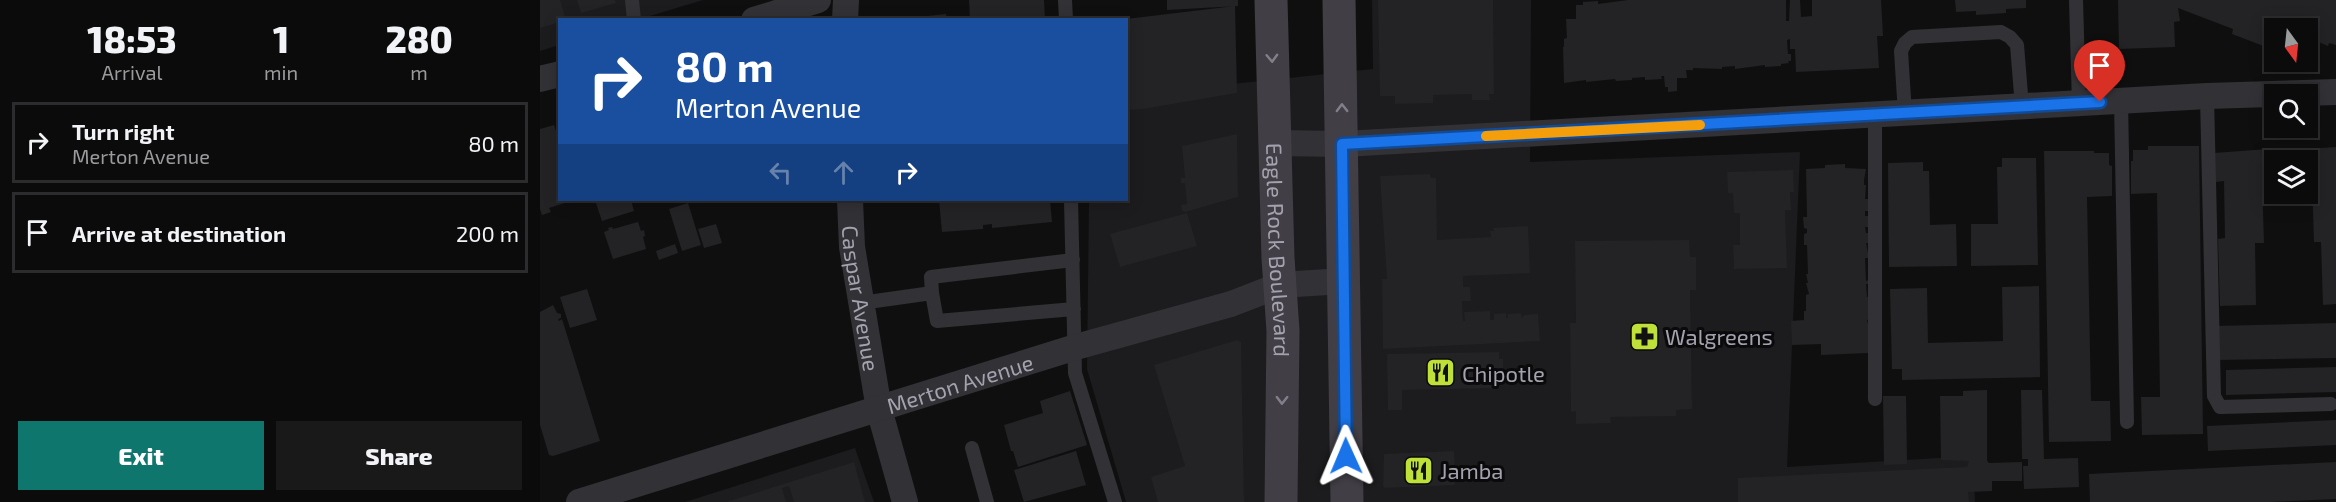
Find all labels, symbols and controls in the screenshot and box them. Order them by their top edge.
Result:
text: 18:53 [87,17,177,60]
text: 1 [273,17,289,60]
text: 280 [385,17,453,60]
north arrow [2264,18,2318,72]
map controls [2264,18,2318,204]
text: 80 m [675,40,774,90]
pin [2074,40,2125,102]
icon: right [576,42,654,120]
icon: arrive [2083,49,2116,82]
one-way arrow [1266,54,1279,63]
text: Arrival [102,60,162,84]
text: min [264,60,298,84]
text: m [410,60,428,84]
button: search [2264,84,2318,138]
text: Merton Avenue [675,91,861,123]
one-way arrow [1336,103,1348,112]
text: Turn right [72,118,174,144]
icon: right [21,126,54,159]
text: 80 m [468,130,519,156]
street label: Eagle Rock Boulevard [1262,142,1296,357]
text: Merton Avenue [72,144,210,168]
button: layers [2264,150,2318,204]
icon: left [764,156,797,189]
icon: ahead [827,156,860,189]
icon: right [890,156,923,189]
icon: arrive [21,216,54,249]
text: Arrive at destination [72,220,286,246]
text: 200 m [456,220,519,246]
street label: Caspar Avenue [838,225,885,373]
pharmacy icon: Walgreens [1628,320,1660,352]
place label: Walgreens [1665,323,1773,349]
street label: Merton Avenue [884,348,1036,418]
restaurant icon: Chipotle [1425,357,1457,389]
place label: Chipotle [1462,360,1545,386]
one-way arrow [1276,396,1288,405]
button: Exit [18,421,264,490]
button: Share [276,421,522,490]
position arrow [1314,424,1378,488]
restaurant icon: Jamba [1403,454,1435,486]
place label: Jamba [1440,457,1503,483]

